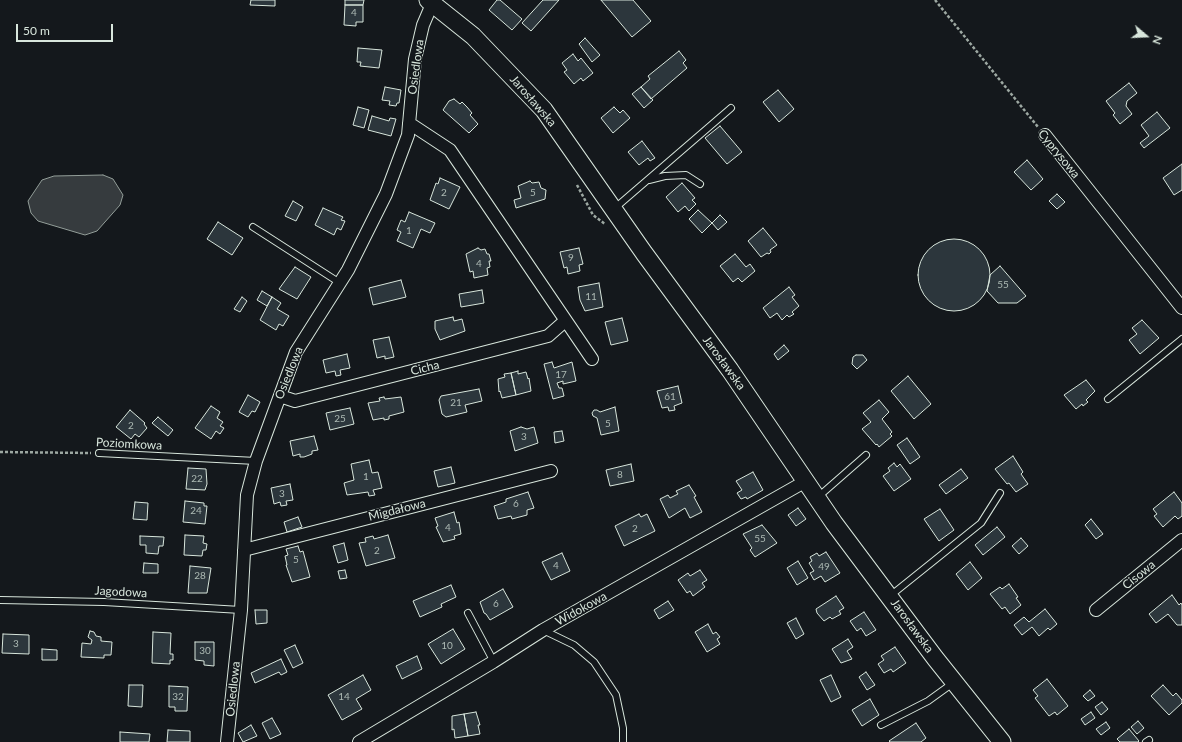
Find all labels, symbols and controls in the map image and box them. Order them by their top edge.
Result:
house number: 4 [351,7,357,19]
scale bar [18,16,115,42]
north arrow [1126,16,1166,56]
text: 50 m [23,23,50,38]
text: N [1150,34,1165,46]
street label: Osiedlowa [405,39,427,95]
street label: Jarosławska [507,72,559,130]
street label: Cyprysowa [1035,127,1083,181]
house number: 2 [441,187,447,199]
house number: 5 [530,187,536,199]
house number: 1 [406,225,412,237]
house number: 9 [568,252,574,264]
house number: 4 [476,258,482,270]
house number: 55 [997,279,1009,291]
house number: 11 [585,291,597,303]
street label: Jarosławska [700,333,748,393]
street label: Osiedlowa [272,345,306,401]
street label: Cicha [409,357,441,379]
house number: 17 [555,369,567,381]
house number: 61 [664,391,676,403]
house number: 21 [450,397,462,409]
house number: 25 [334,413,346,425]
house number: 5 [605,418,611,430]
house number: 2 [128,420,134,432]
house number: 3 [521,431,527,443]
street label: Poziomkowa [96,435,162,453]
house number: 8 [617,469,623,481]
house number: 1 [363,471,369,483]
house number: 22 [191,473,203,485]
house number: 3 [279,488,285,500]
street label: Migdałowa [367,496,427,524]
house number: 6 [513,498,519,510]
house number: 24 [190,505,202,517]
house number: 4 [445,522,451,534]
house number: 2 [632,523,638,535]
house number: 55 [754,533,766,545]
house number: 2 [374,545,380,557]
house number: 5 [293,554,299,566]
street label: Cisowa [1120,557,1158,593]
house number: 4 [553,560,559,572]
house number: 49 [818,561,830,573]
house number: 28 [194,570,206,582]
street label: Jagodowa [94,583,148,601]
street label: Widokowa [553,589,609,629]
street label: Jarosławska [888,596,936,656]
house number: 6 [493,598,499,610]
house number: 3 [13,638,19,650]
house number: 10 [441,640,453,652]
house number: 30 [199,645,211,657]
street label: Osiedlowa [223,661,243,717]
house number: 32 [172,691,184,703]
house number: 14 [338,691,350,703]

